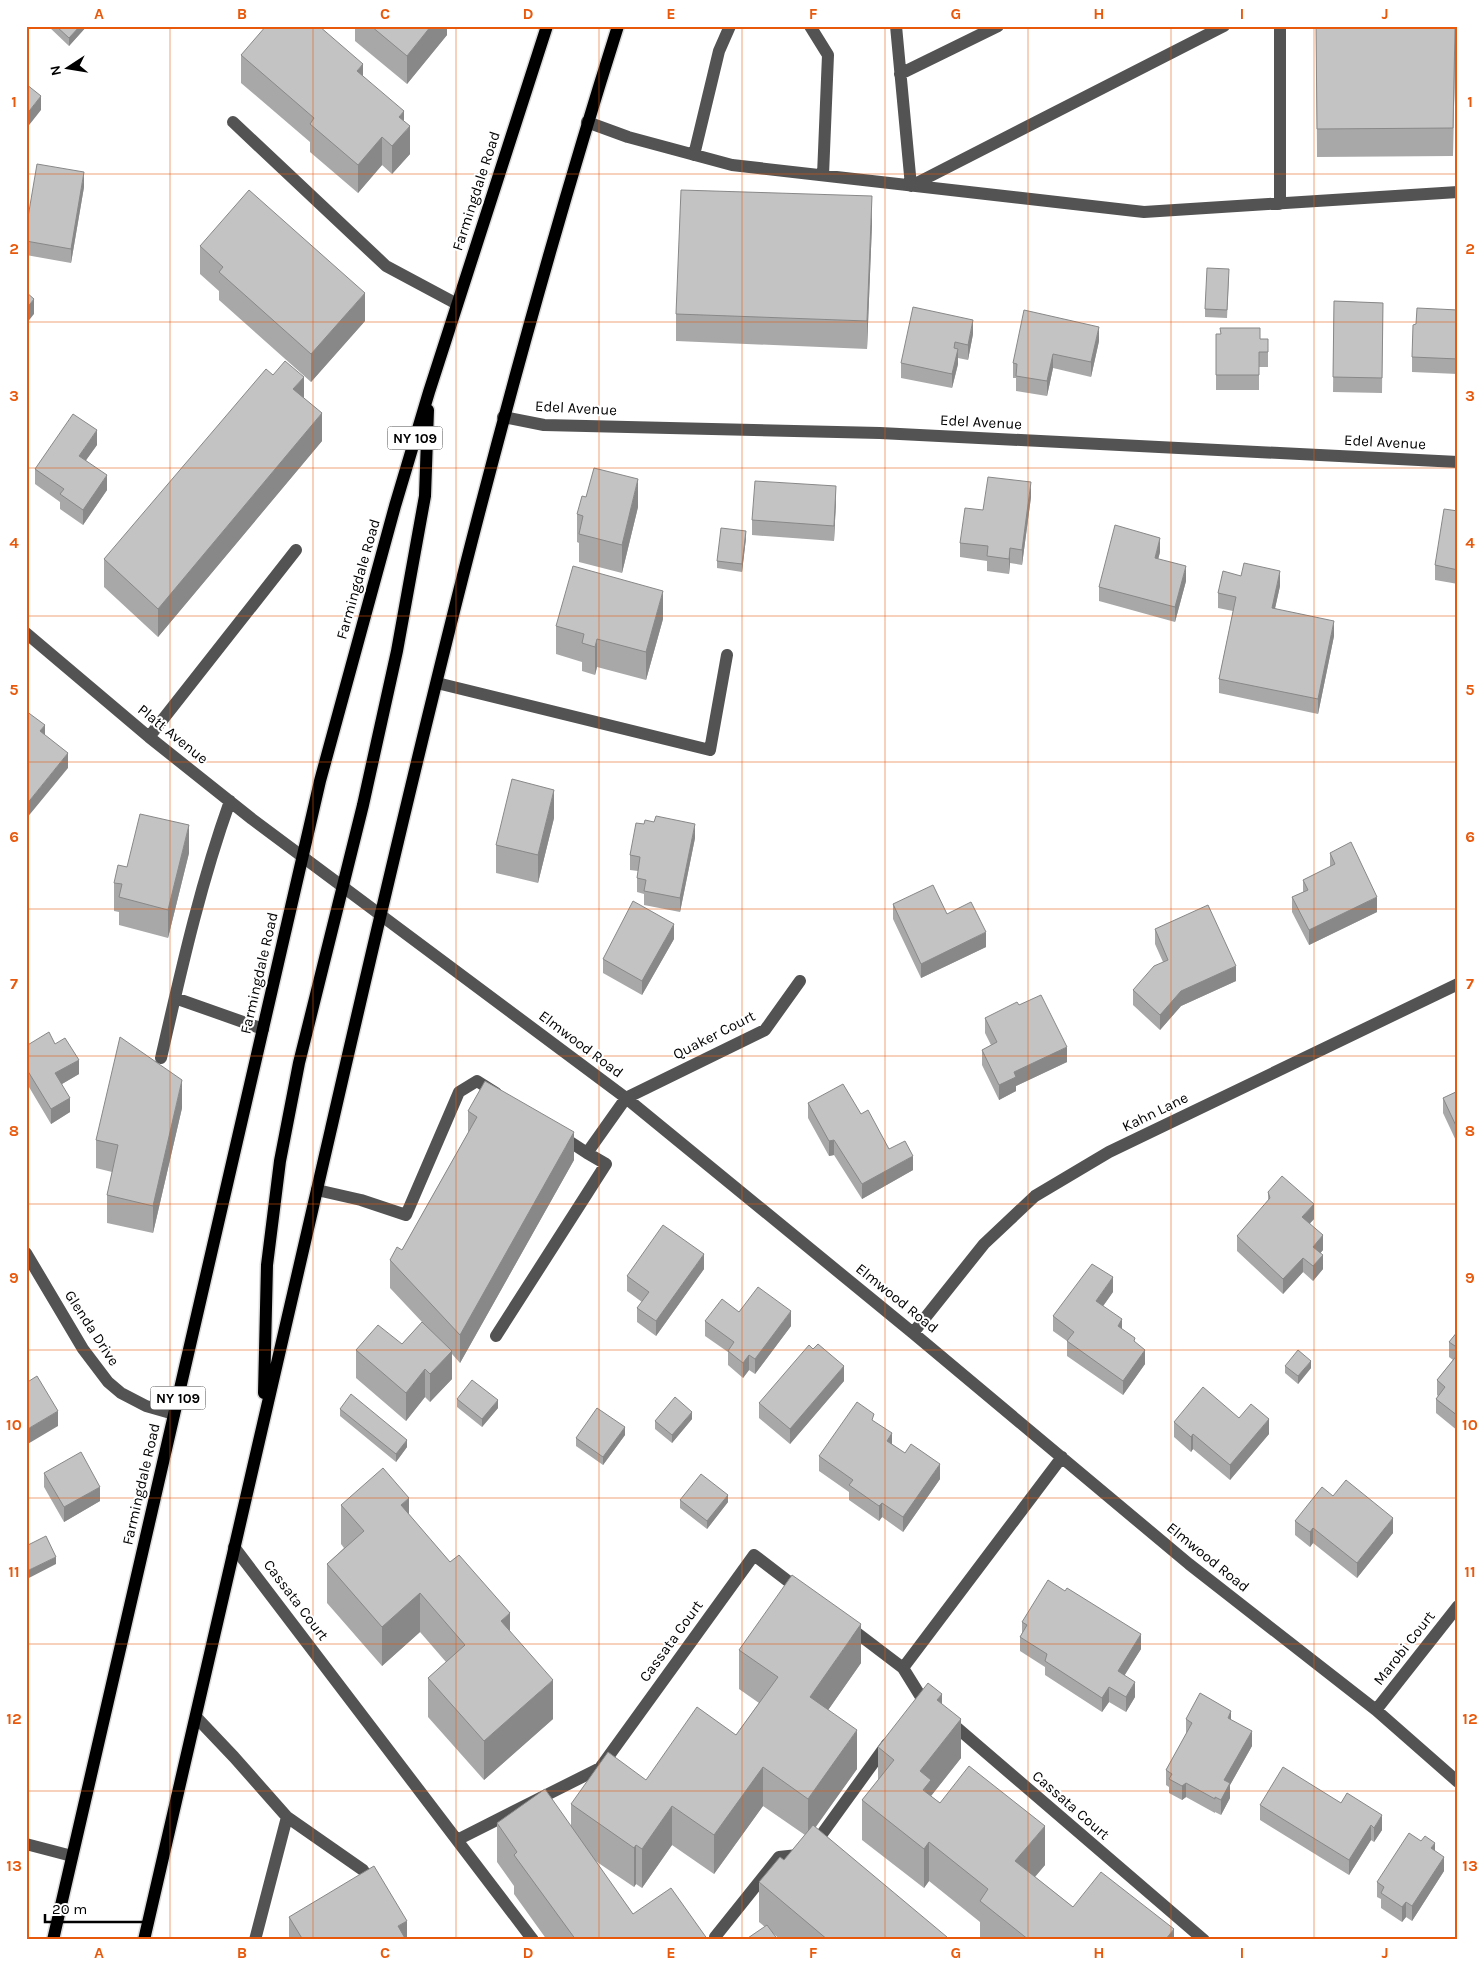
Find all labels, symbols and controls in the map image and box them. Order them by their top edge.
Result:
text: A [94,4,104,23]
text: B [237,4,247,23]
text: C [380,4,390,23]
text: D [523,4,534,23]
text: E [666,4,676,23]
text: F [809,4,818,23]
text: G [951,4,961,23]
text: H [1093,4,1105,23]
text: I [1240,4,1244,23]
text: J [1381,4,1389,23]
north arrow [42,42,92,92]
text: N [46,64,65,77]
text: 1 [11,92,17,111]
text: 1 [1467,92,1473,111]
street label: Farmingdale Road [448,129,504,253]
text: 2 [9,239,19,258]
text: 2 [1465,239,1475,258]
text: 3 [9,386,19,405]
text: 3 [1465,386,1475,405]
street label: Edel Avenue [535,397,617,419]
street label: Edel Avenue [940,411,1022,433]
road number: NY 109 [388,426,442,449]
street label: Edel Avenue [1344,431,1426,453]
street label: Farmingdale Road [332,517,384,641]
text: 4 [9,533,19,552]
text: 4 [1465,533,1475,552]
text: 5 [9,680,19,699]
text: 5 [1465,680,1475,699]
street label: Platt Avenue [134,700,212,768]
text: 6 [9,827,19,846]
text: 6 [1465,827,1475,846]
street label: Farmingdale Road [236,910,282,1036]
text: 7 [10,974,18,993]
text: 7 [1466,974,1474,993]
street label: Elmwood Road [535,1006,627,1082]
street label: Quaker Court [670,1006,758,1063]
street label: Kahn Lane [1119,1088,1191,1136]
text: 8 [9,1121,19,1140]
text: 8 [1465,1121,1475,1140]
street label: Elmwood Road [852,1259,942,1337]
text: 9 [9,1268,19,1287]
text: 9 [1465,1268,1475,1287]
street label: Glenda Drive [61,1287,123,1369]
road number: NY 109 [150,1386,206,1410]
text: 10 [6,1415,22,1434]
text: 10 [1462,1415,1478,1434]
street label: Farmingdale Road [118,1421,164,1547]
street label: Elmwood Road [1163,1518,1253,1596]
street label: Cassata Court [260,1556,332,1644]
text: 11 [8,1562,20,1581]
text: 11 [1464,1562,1476,1581]
street label: Cassata Court [635,1596,707,1685]
street label: Marobi Court [1369,1607,1439,1689]
text: 12 [6,1709,22,1728]
text: 12 [1462,1709,1478,1728]
street label: Cassata Court [1029,1767,1114,1844]
text: 13 [6,1856,22,1875]
text: 13 [1462,1856,1478,1875]
scale bar [45,1891,148,1923]
text: 20 m [52,1900,87,1918]
text: A [94,1943,104,1962]
text: B [237,1943,247,1962]
text: C [380,1943,390,1962]
text: D [523,1943,534,1962]
text: E [666,1943,676,1962]
text: F [809,1943,818,1962]
text: G [951,1943,961,1962]
text: H [1093,1943,1105,1962]
text: I [1240,1943,1244,1962]
text: J [1381,1943,1389,1962]

